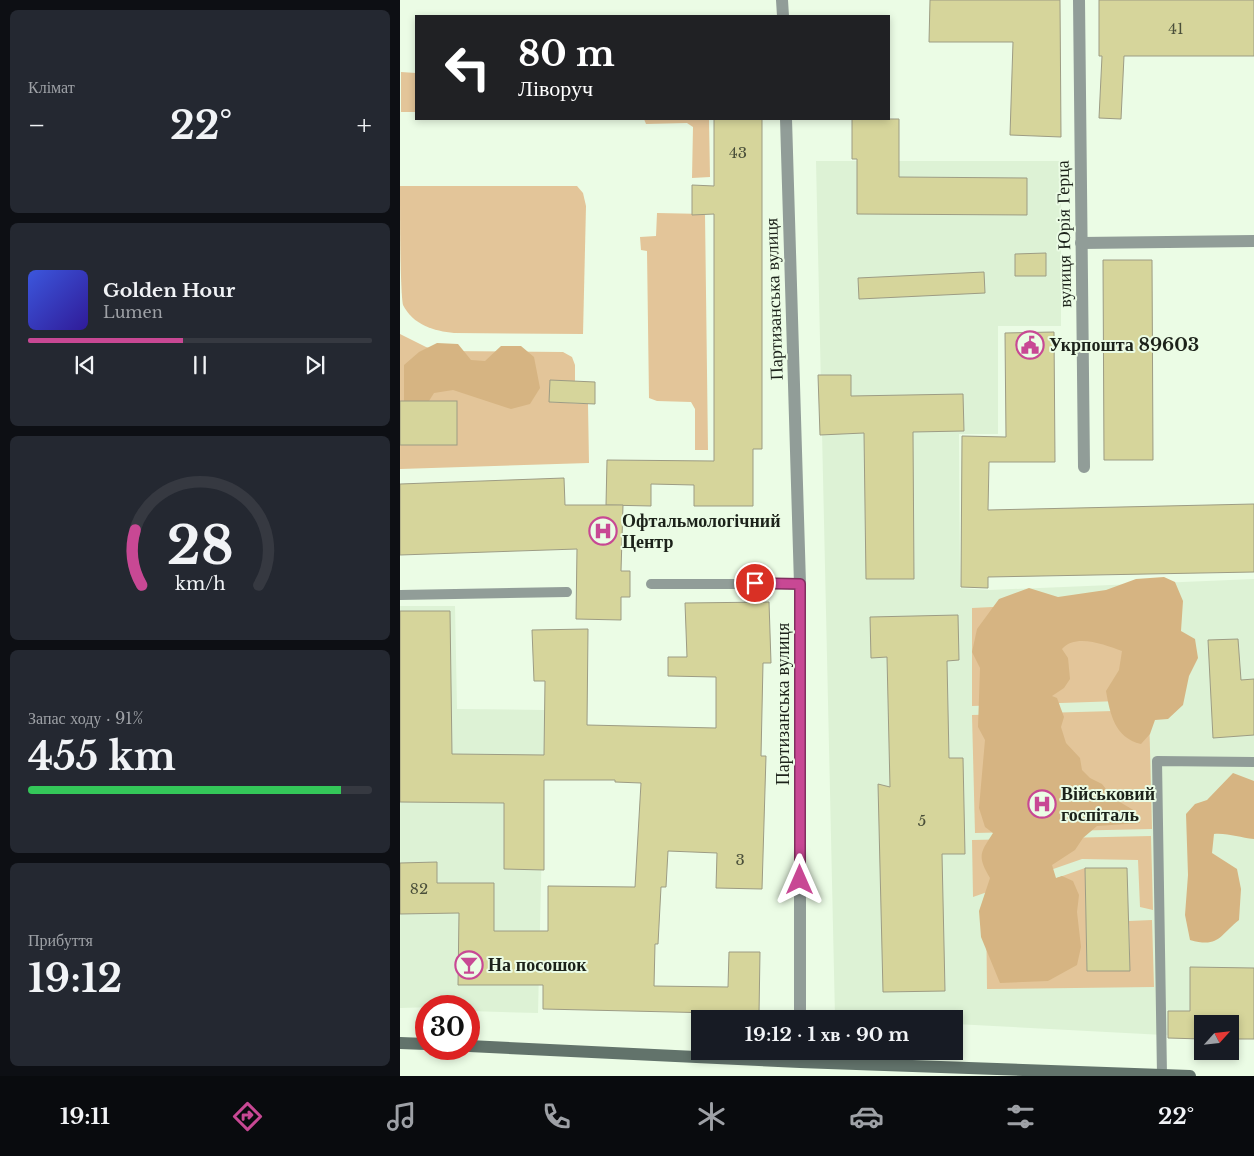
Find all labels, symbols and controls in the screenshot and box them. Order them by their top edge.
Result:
house number: 41 [1168,19,1184,38]
text: 80 m [518,32,615,75]
icon: left [435,35,500,100]
text: Ліворуч [518,75,593,102]
text: Клімат [28,77,75,97]
text: 22° [170,102,232,149]
text: − [28,108,46,143]
text: + [357,108,372,143]
house number: 43 [729,143,747,162]
street label: вулиця Юрія Герца [1052,160,1076,308]
street label: Партизанська вулиця [760,217,788,381]
text: Golden Hour [103,279,235,302]
text: Lumen [103,302,163,322]
public building icon: Укрпошта 89603 [1015,330,1045,360]
place label: Укрпошта 89603 [1049,334,1199,356]
icon: previous [71,351,99,379]
icon: pause [186,351,214,379]
icon: next [301,351,329,379]
place label: Офтальмологічний Центр [622,510,781,553]
text: 28 [167,514,233,578]
hospital icon: Офтальмологічний Центр [588,516,618,546]
pin [734,562,776,604]
icon: arrive [741,569,769,597]
text: km/h [175,573,225,595]
street label: Партизанська вулиця [772,623,794,785]
text: Запас ходу · 91% [28,708,143,728]
text: 455 km [28,733,176,780]
place label: Військовий госпіталь [1061,783,1155,826]
hospital icon: Військовий госпіталь [1027,789,1057,819]
house number: 5 [918,811,926,830]
house number: 3 [735,850,745,869]
position arrow [773,853,825,905]
house number: 82 [410,879,428,898]
text: Прибуття [28,930,93,950]
bar icon: На посошок [454,950,484,980]
place label: На посошок [488,954,587,976]
text: 19:12 [28,955,122,1002]
speed limit sign: 30 [415,995,480,1060]
north arrow [1194,1015,1239,1060]
map controls [1194,1015,1239,1060]
text: 19:12 · 1 хв · 90 m [745,1023,909,1046]
icon: directions [230,1099,265,1134]
icon: music [384,1099,419,1134]
icon: phone [539,1099,574,1134]
icon: climate [694,1099,729,1134]
icon: car [849,1099,884,1134]
icon: filters [1003,1099,1038,1134]
text: 19:11 [60,1103,110,1130]
text: 22° [1158,1103,1194,1130]

